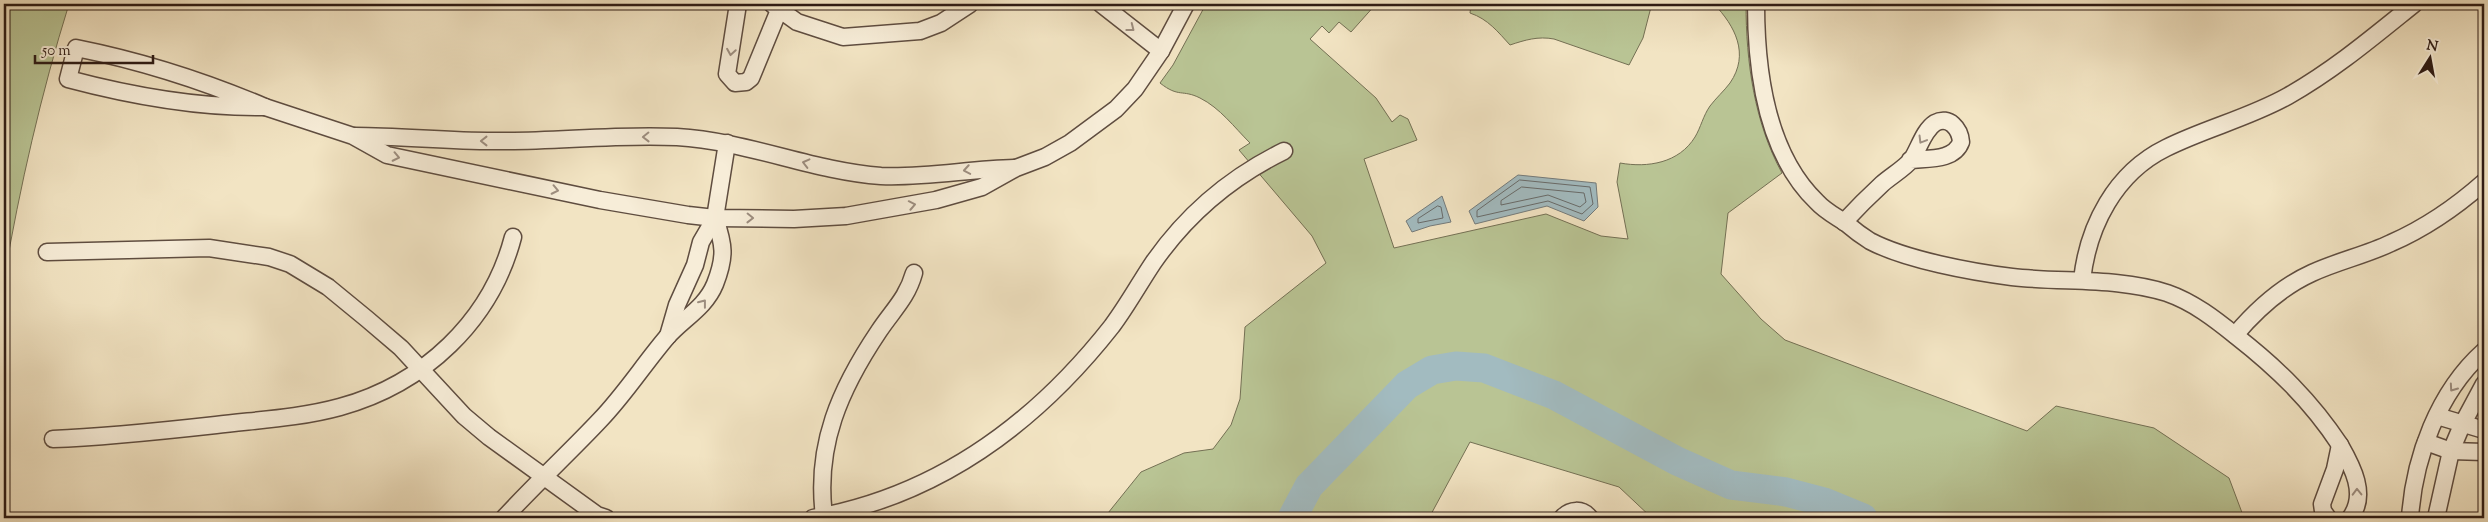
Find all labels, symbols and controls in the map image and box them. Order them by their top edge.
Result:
one-way arrow [1125,22,1134,30]
scale bar [35,32,152,64]
north arrow [2406,32,2456,82]
text: N [2425,36,2439,58]
text: 50 m [41,41,71,62]
one-way arrow [726,48,736,56]
one-way arrow [642,132,650,142]
one-way arrow [1919,135,1929,144]
one-way arrow [480,136,488,146]
one-way arrow [392,151,401,162]
one-way arrow [803,158,811,168]
one-way arrow [963,165,972,175]
one-way arrow [551,184,560,195]
one-way arrow [907,201,916,211]
one-way arrow [746,213,754,224]
one-way arrow [698,300,706,309]
one-way arrow [2450,382,2459,392]
one-way arrow [2352,488,2362,496]

